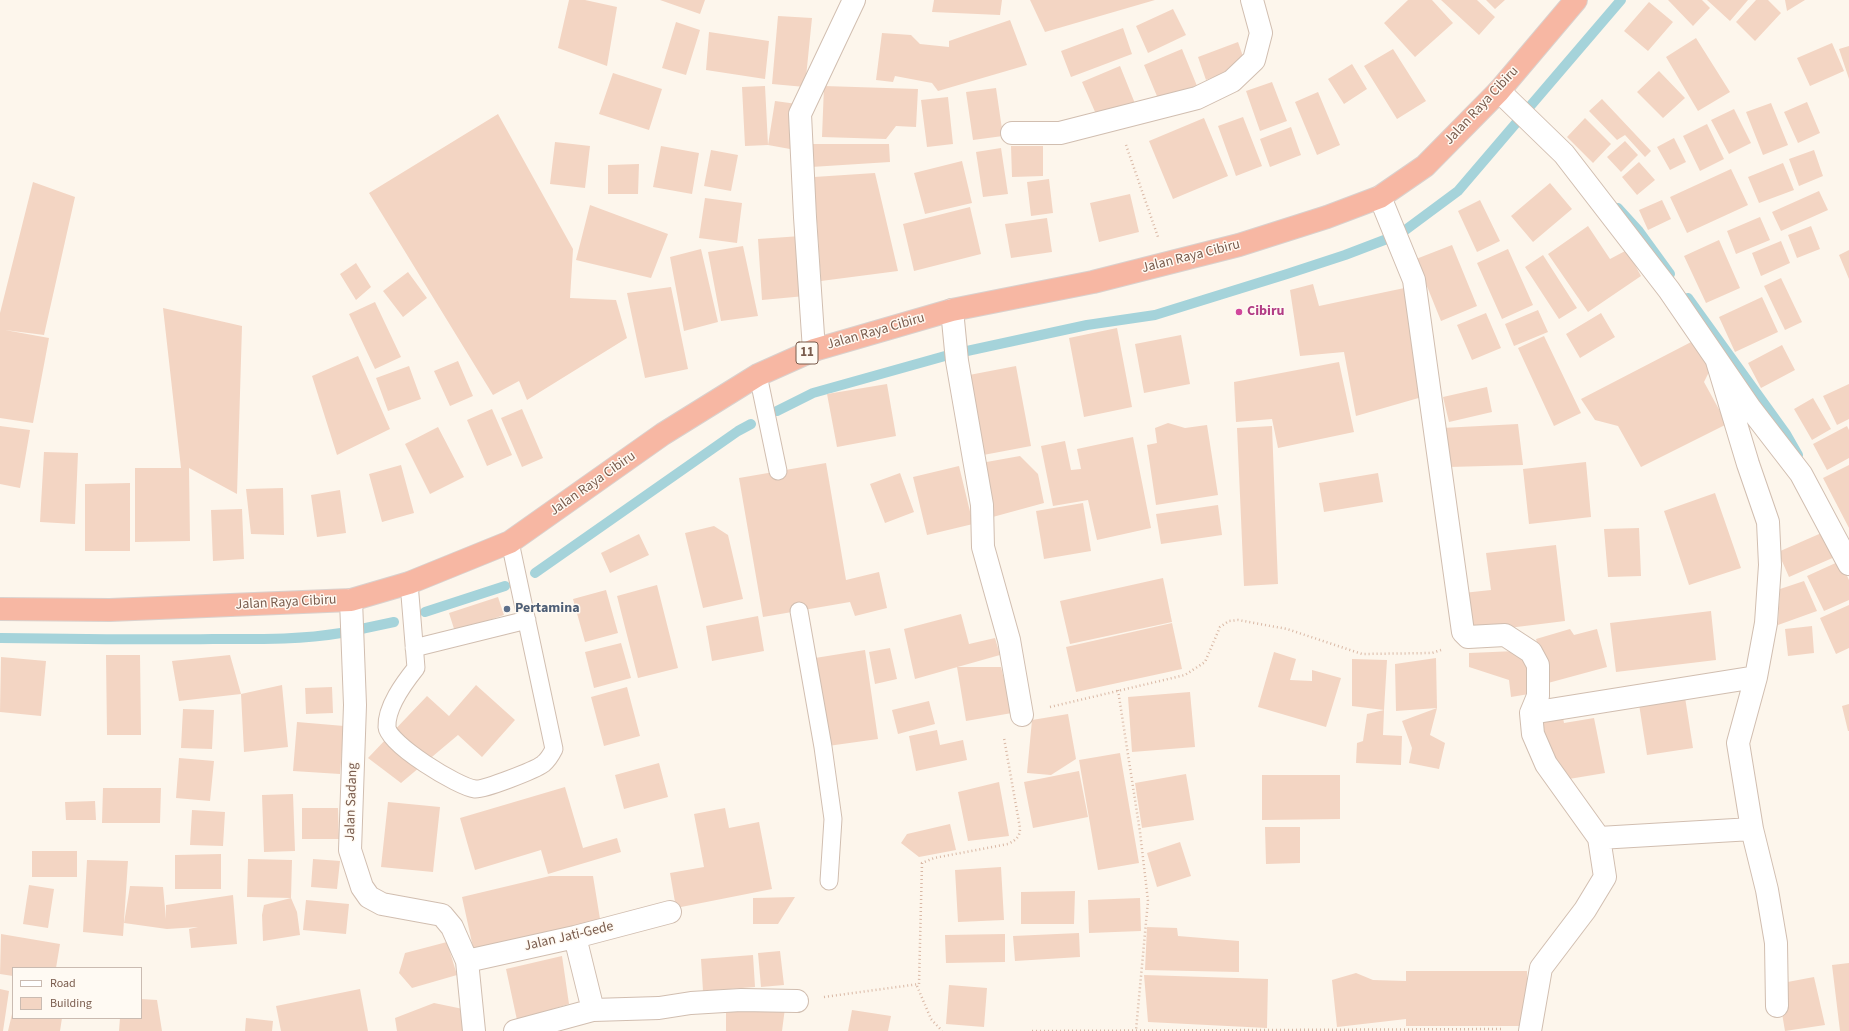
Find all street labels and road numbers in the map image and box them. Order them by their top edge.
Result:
street label: Jalan Raya Cibiru [1441,63,1523,149]
street label: Jalan Raya Cibiru [1140,237,1242,277]
street label: Jalan Raya Cibiru [825,310,927,354]
road number: 11 [796,342,818,364]
street label: Jalan Raya Cibiru [547,448,639,520]
street label: Jalan Raya Cibiru [235,592,337,614]
street label: Jalan Sadang [342,762,362,842]
street label: Jalan Jati-Gede [523,919,615,955]

